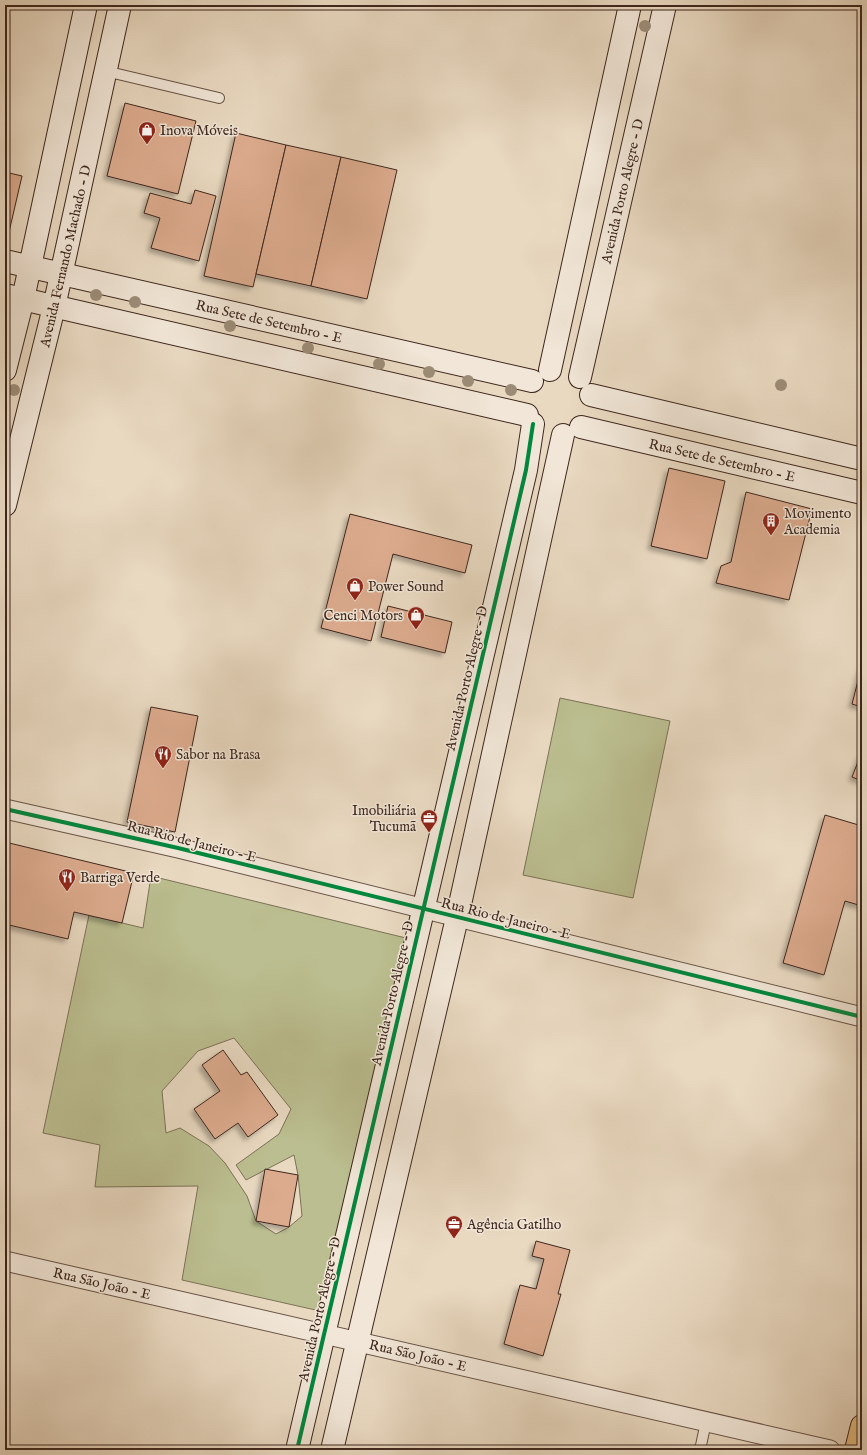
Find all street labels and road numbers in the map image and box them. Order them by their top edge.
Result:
street label: Avenida Porto Alegre - D [597,117,648,266]
street label: Avenida Fernando Machado - D [36,163,96,350]
street label: Rua Sete de Setembro - E [194,296,344,348]
street label: Rua Sete de Setembro - E [647,435,797,487]
street label: Avenida Porto Alegre - D [441,604,492,753]
street label: Rua Rio de Janeiro - E [125,817,259,867]
street label: Rua Rio de Janeiro - E [439,894,573,944]
street label: Avenida Porto Alegre - D [367,919,418,1068]
street label: Avenida Porto Alegre - D [294,1235,345,1384]
street label: Rua São João - E [51,1264,153,1304]
street label: Rua São João - E [367,1336,469,1376]

